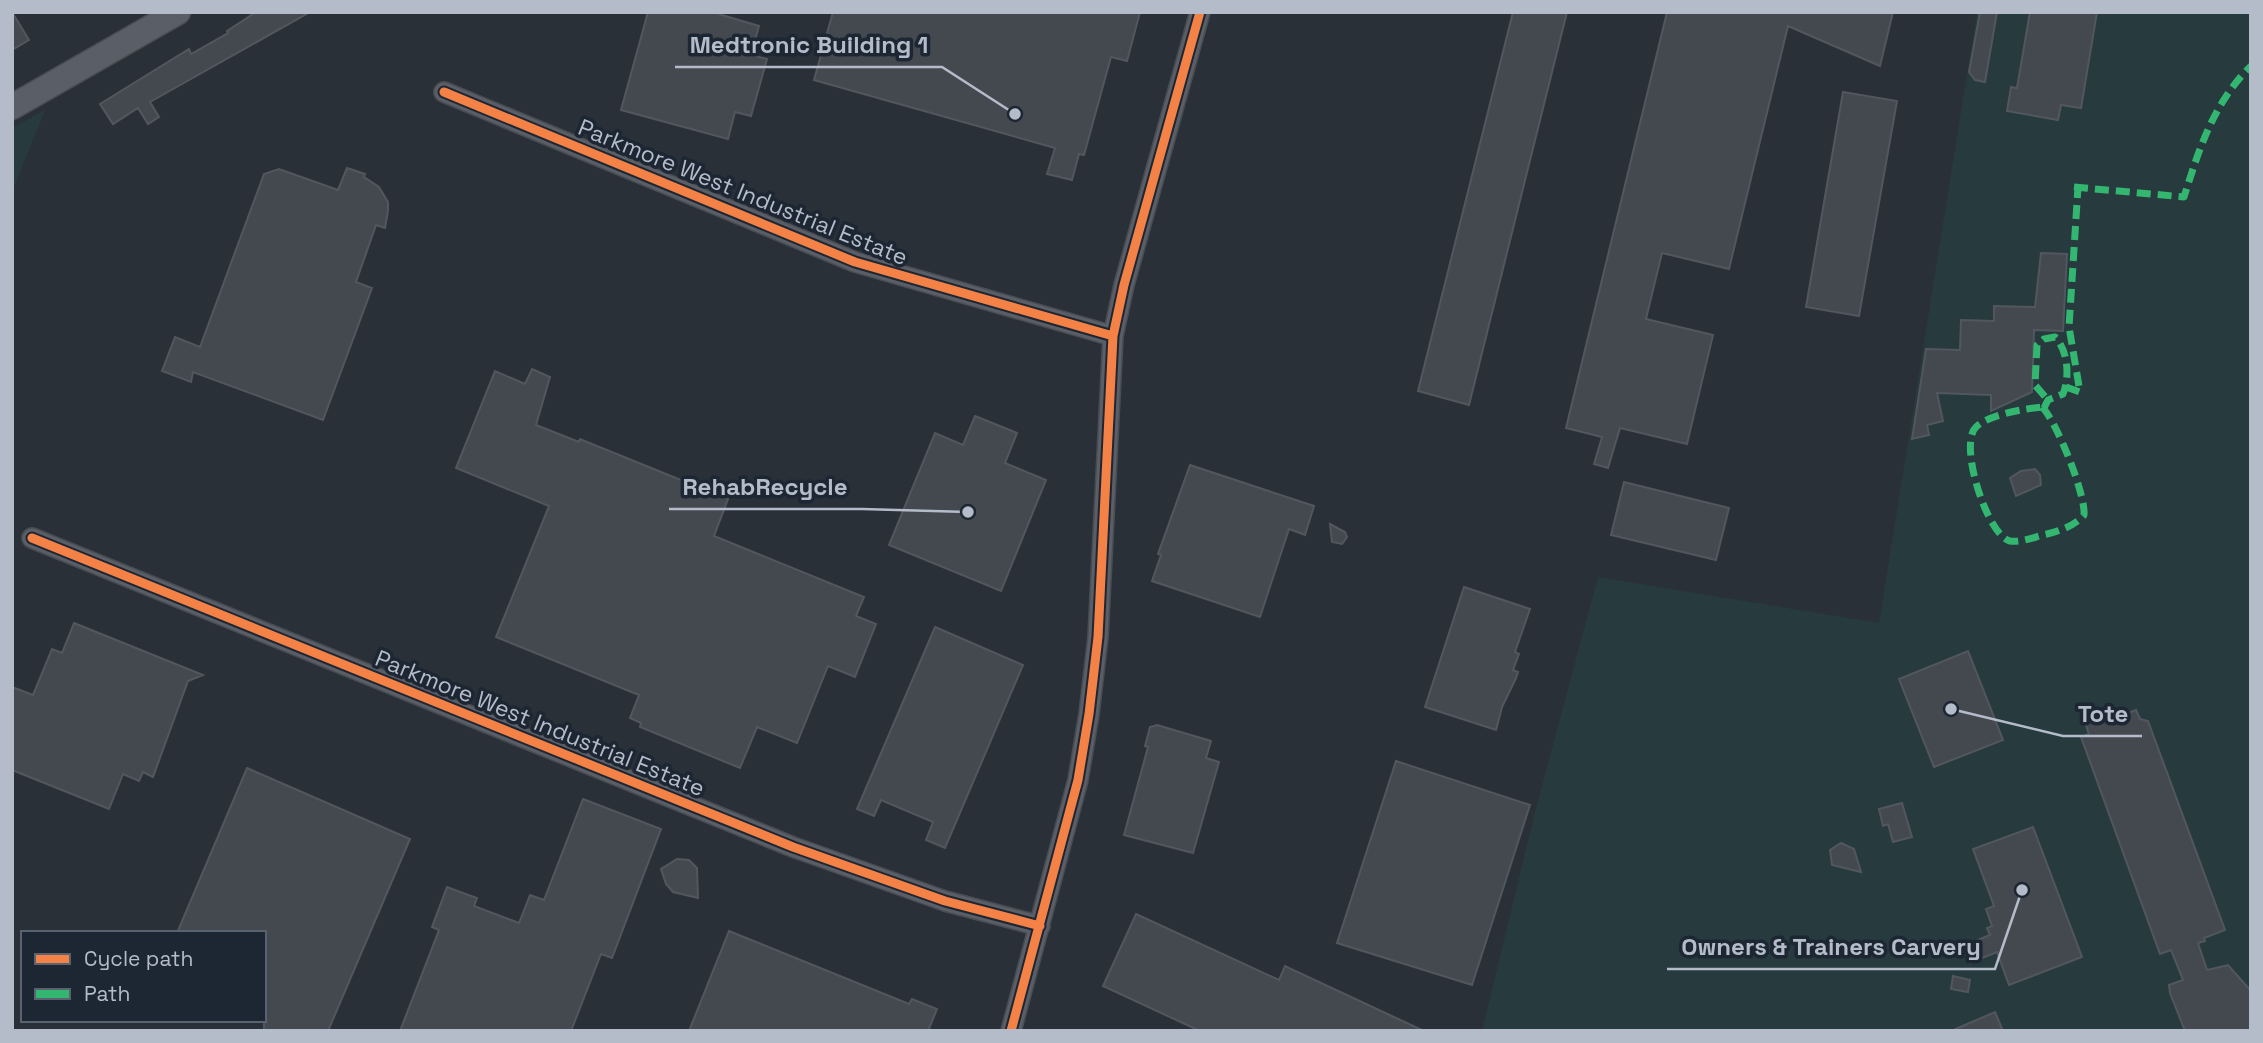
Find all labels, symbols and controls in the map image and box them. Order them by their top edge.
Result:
callout: Medtronic Building 1 [675,22,942,67]
text: Medtronic Building 1 [690,29,928,60]
street label: Parkmore West Industrial Estate [574,112,912,272]
callout: RehabRecycle [669,464,862,509]
text: RehabRecycle [682,471,848,502]
street label: Parkmore West Industrial Estate [371,643,709,803]
callout: Tote [2063,691,2142,736]
text: Tote [2078,698,2128,729]
callout: Owners & Trainers Carvery [1667,924,1995,969]
legend [21,931,266,1022]
text: Owners & Trainers Carvery [1681,931,1981,962]
text: Cycle path [84,945,193,972]
text: Path [84,980,130,1007]

